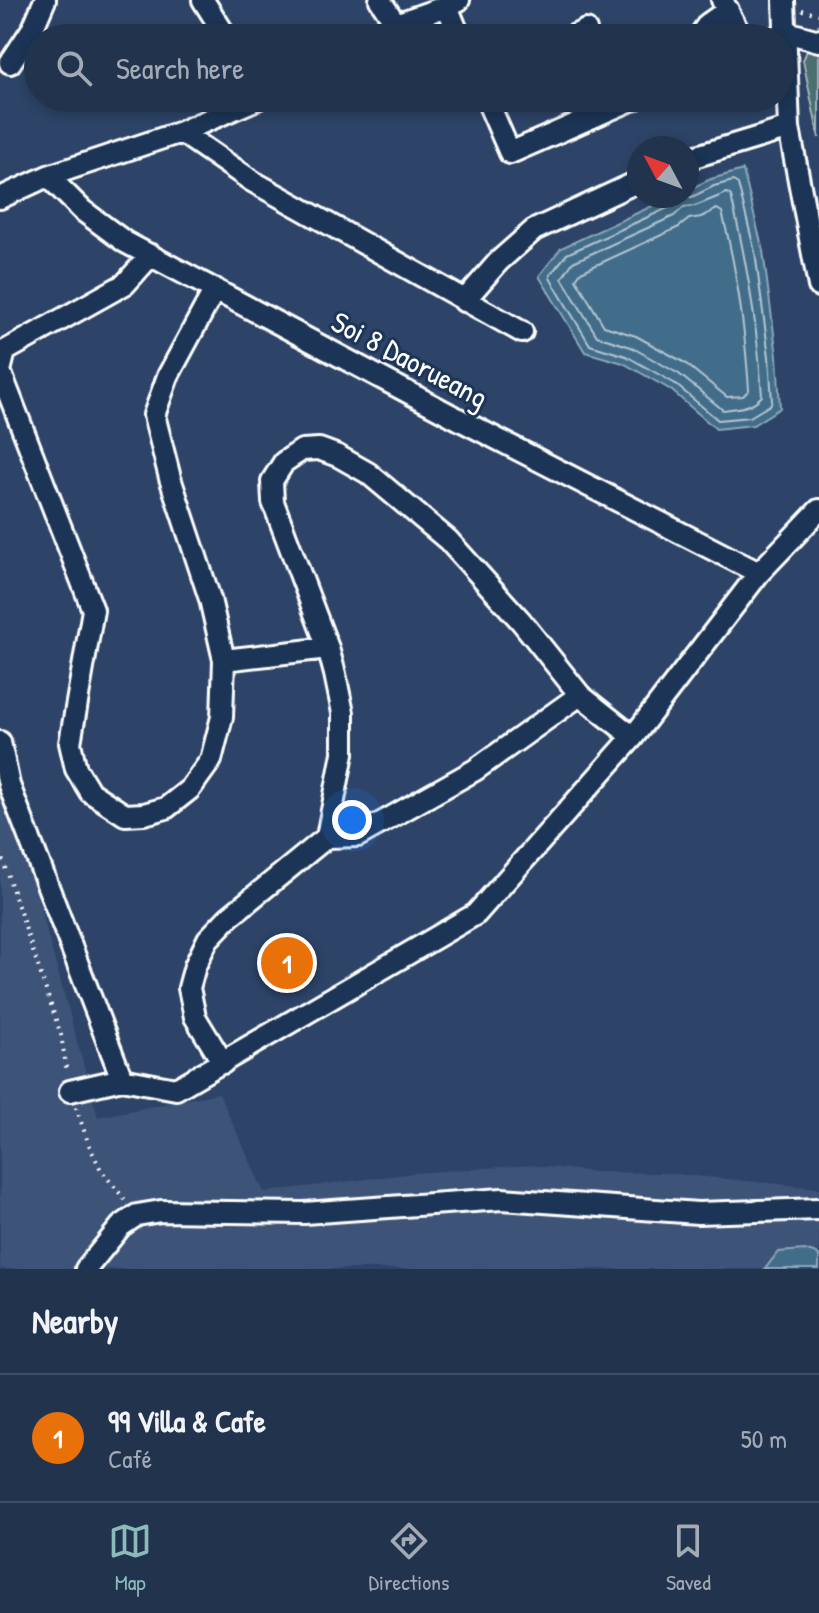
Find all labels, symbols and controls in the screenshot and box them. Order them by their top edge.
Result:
search box [24,24,795,112]
icon: search [52,46,96,90]
text: Search here [116,48,244,88]
north arrow [627,136,699,208]
street label: Soi 8 Daorueang [325,301,495,417]
your location [332,800,372,840]
pin: 1 [261,933,313,993]
text: Nearby [32,1298,118,1344]
text: 99 Villa & Cafe [108,1401,266,1441]
text: 1 [53,1421,63,1456]
text: 50 m [741,1421,787,1456]
text: Café [108,1441,152,1476]
tab: Map [108,1519,152,1597]
tab: Directions [369,1519,450,1597]
tab: Saved [666,1519,711,1597]

